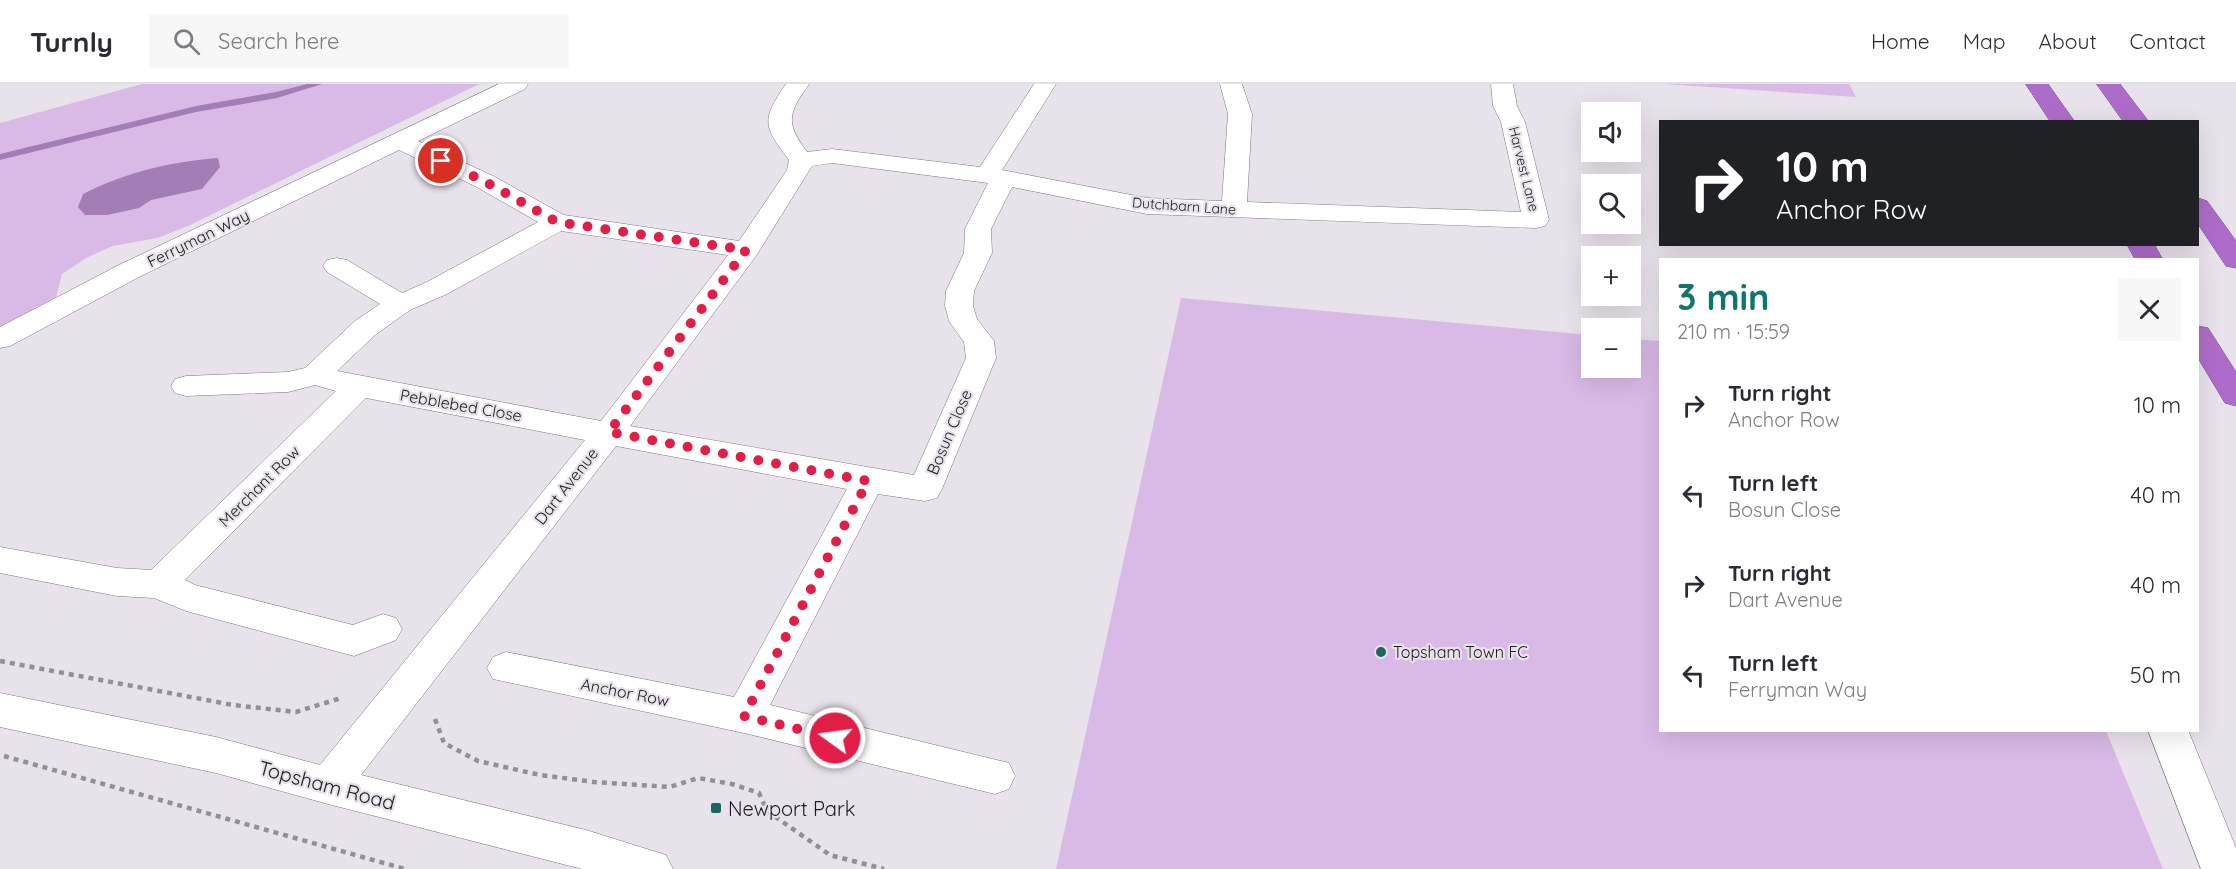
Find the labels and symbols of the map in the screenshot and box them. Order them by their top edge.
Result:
street label: Harvest Lane [1505,125,1543,213]
pin [415,135,466,186]
street label: Dutchbarn Lane [1131,193,1237,219]
street label: Ferryman Way [144,205,252,271]
street label: Pebblebed Close [399,384,523,426]
street label: Bosun Close [922,386,976,478]
street label: Merchant Row [214,441,304,531]
street label: Dart Avenue [530,444,602,528]
place label: Topsham Town FC [1393,642,1528,662]
marker: Topsham Town FC [1374,645,1388,659]
street label: Anchor Row [579,674,671,710]
position arrow [803,706,867,770]
street label: Topsham Road [256,755,398,815]
place label: Newport Park [728,796,855,821]
marker: Newport Park [709,801,723,815]

